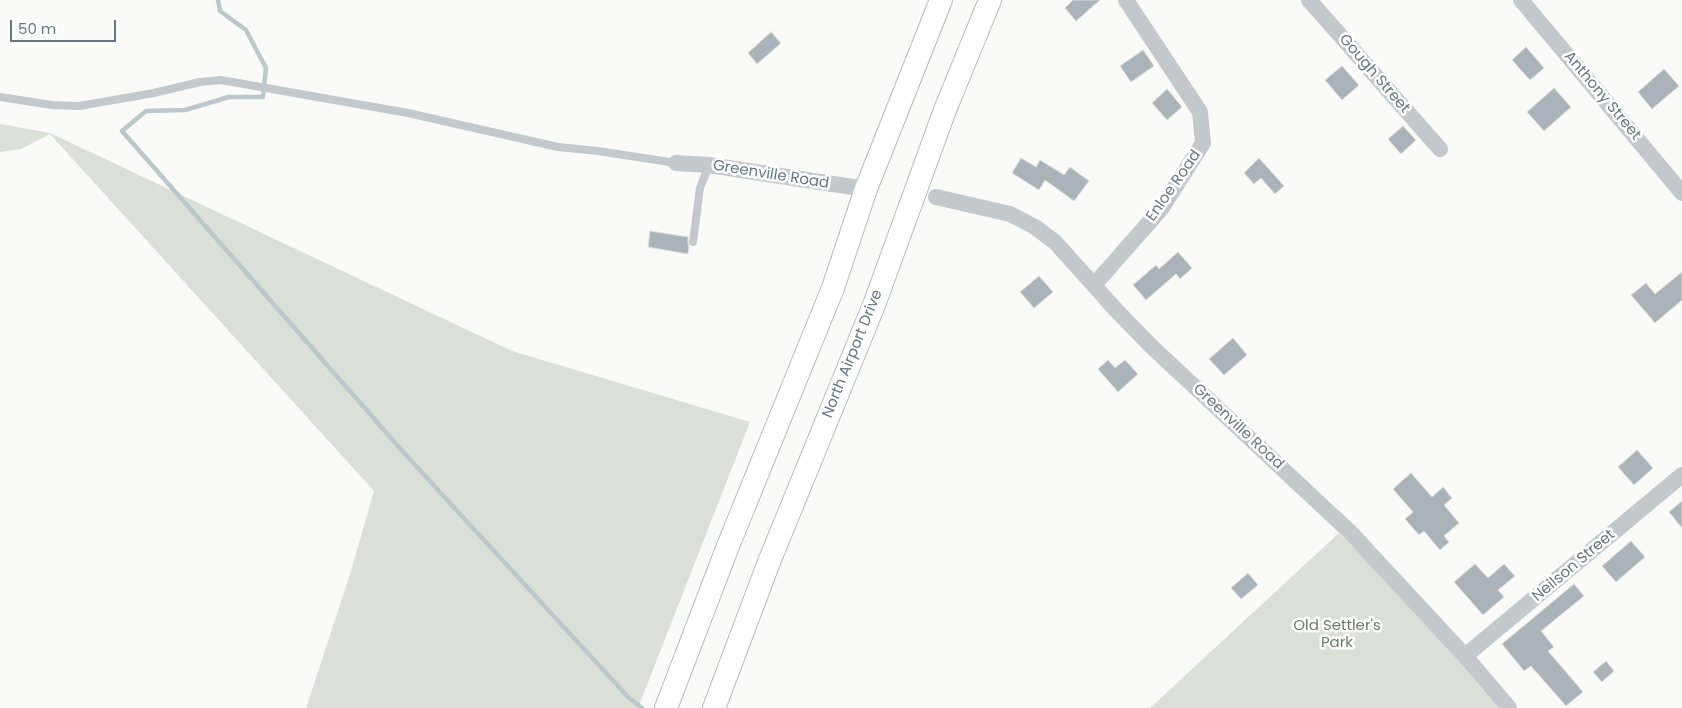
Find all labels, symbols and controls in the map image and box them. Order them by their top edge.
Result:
scale bar [12,10,119,42]
text: 50 m [18,18,56,39]
street label: Gough Street [1335,31,1413,117]
street label: Anthony Street [1560,48,1644,144]
street label: Enloe Road [1143,147,1205,225]
street label: Greenville Road [712,157,830,193]
street label: North Airport Drive [819,287,887,421]
street label: Greenville Road [1189,380,1287,474]
street label: Neilson Street [1529,526,1619,606]
park label: Old Settler's Park [1293,617,1381,652]

